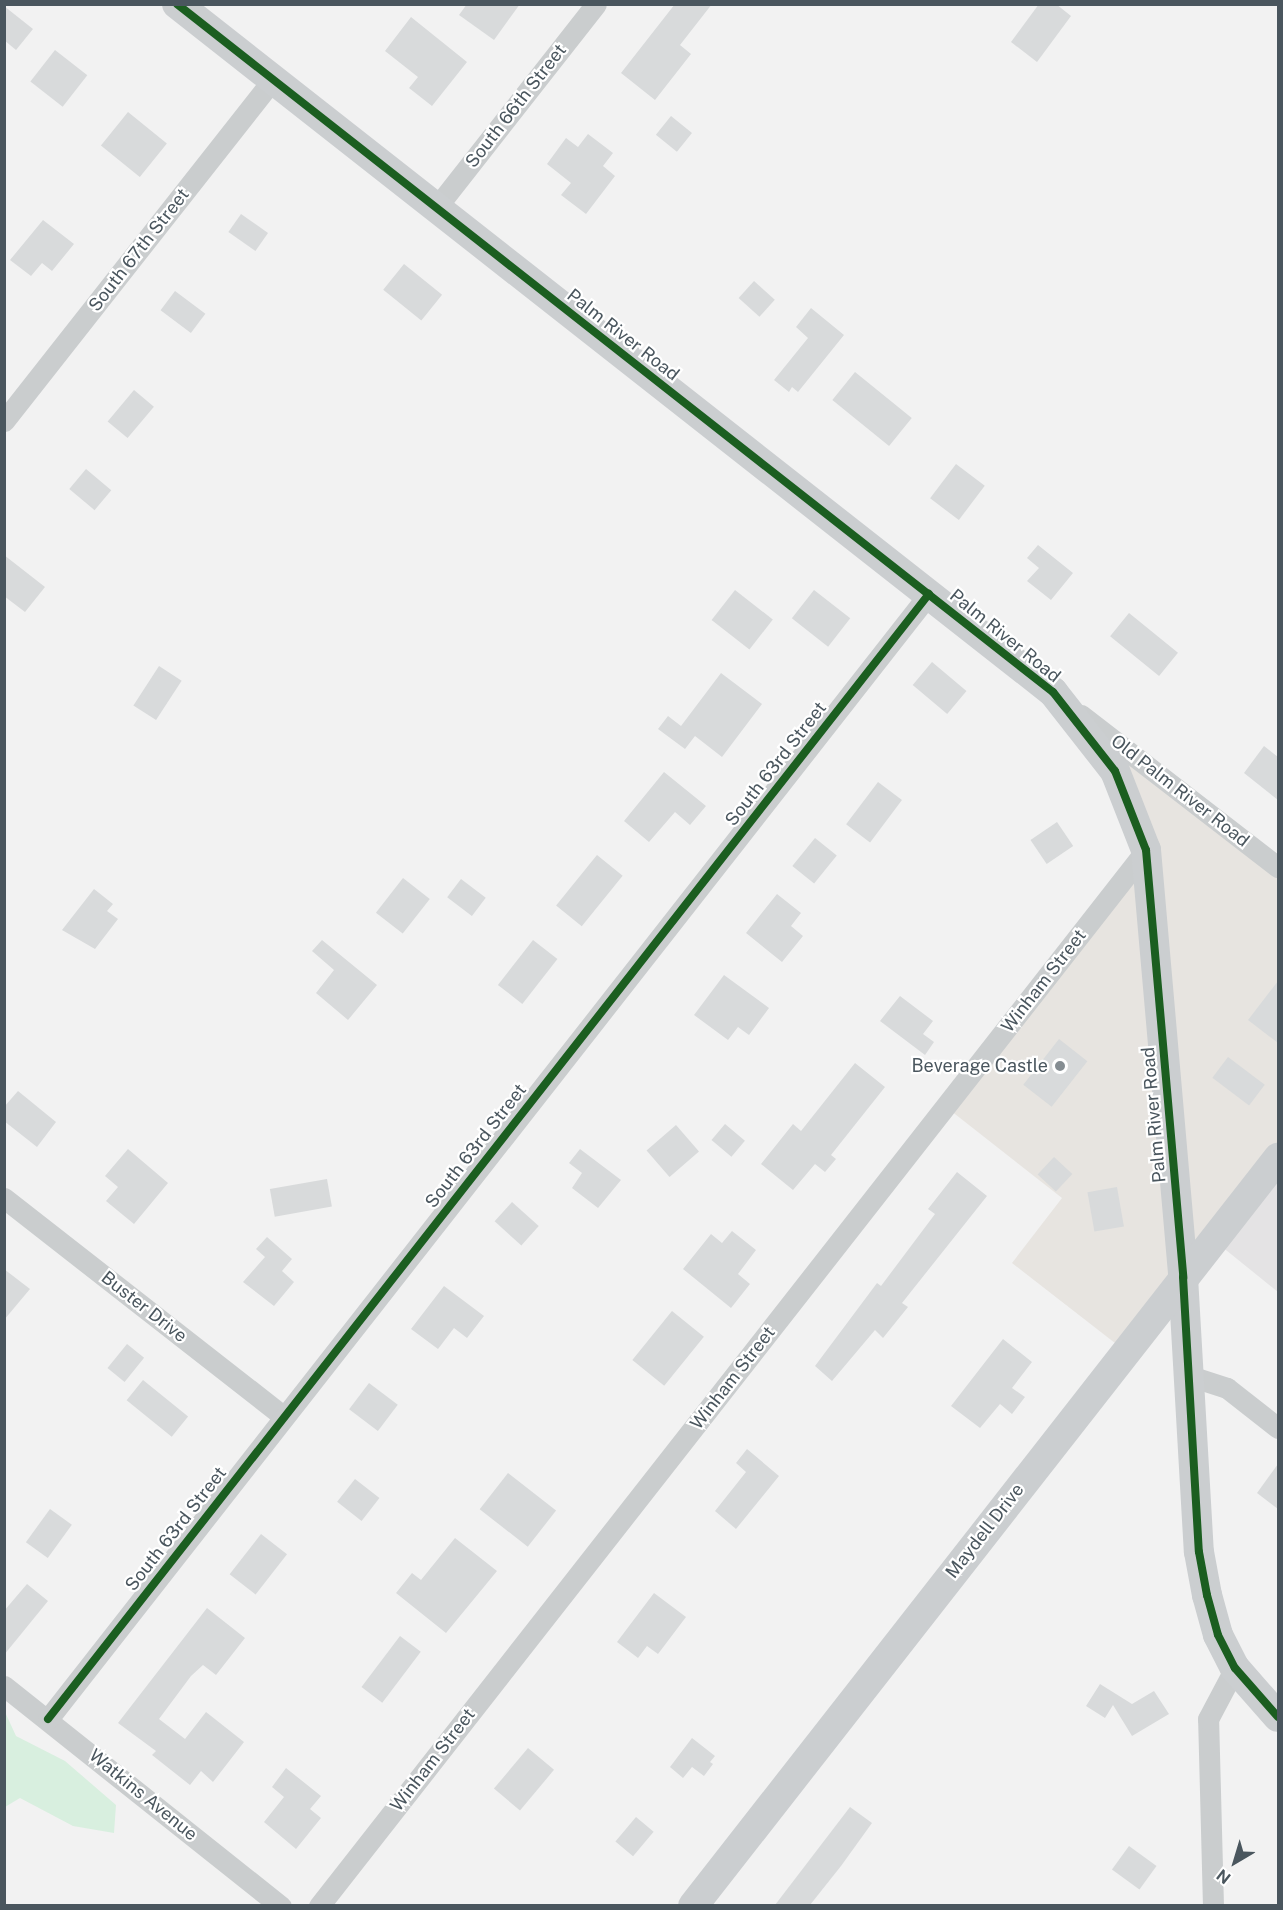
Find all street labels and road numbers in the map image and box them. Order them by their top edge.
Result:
street label: South 66th Street [461,40,571,172]
street label: South 67th Street [84,184,194,316]
street label: Palm River Road [563,285,683,385]
street label: Palm River Road [945,585,1065,687]
street label: South 63rd Street [721,698,831,830]
street label: Old Palm River Road [1107,730,1253,852]
street label: Winham Street [997,925,1091,1037]
street label: Palm River Road [1137,1046,1171,1184]
street label: South 63rd Street [421,1080,531,1212]
street label: Buster Drive [97,1267,191,1347]
street label: Winham Street [686,1322,780,1434]
street label: South 63rd Street [121,1463,231,1595]
street label: Maydell Drive [941,1479,1029,1583]
street label: Winham Street [386,1704,480,1816]
street label: Watkins Avenue [84,1745,202,1845]

